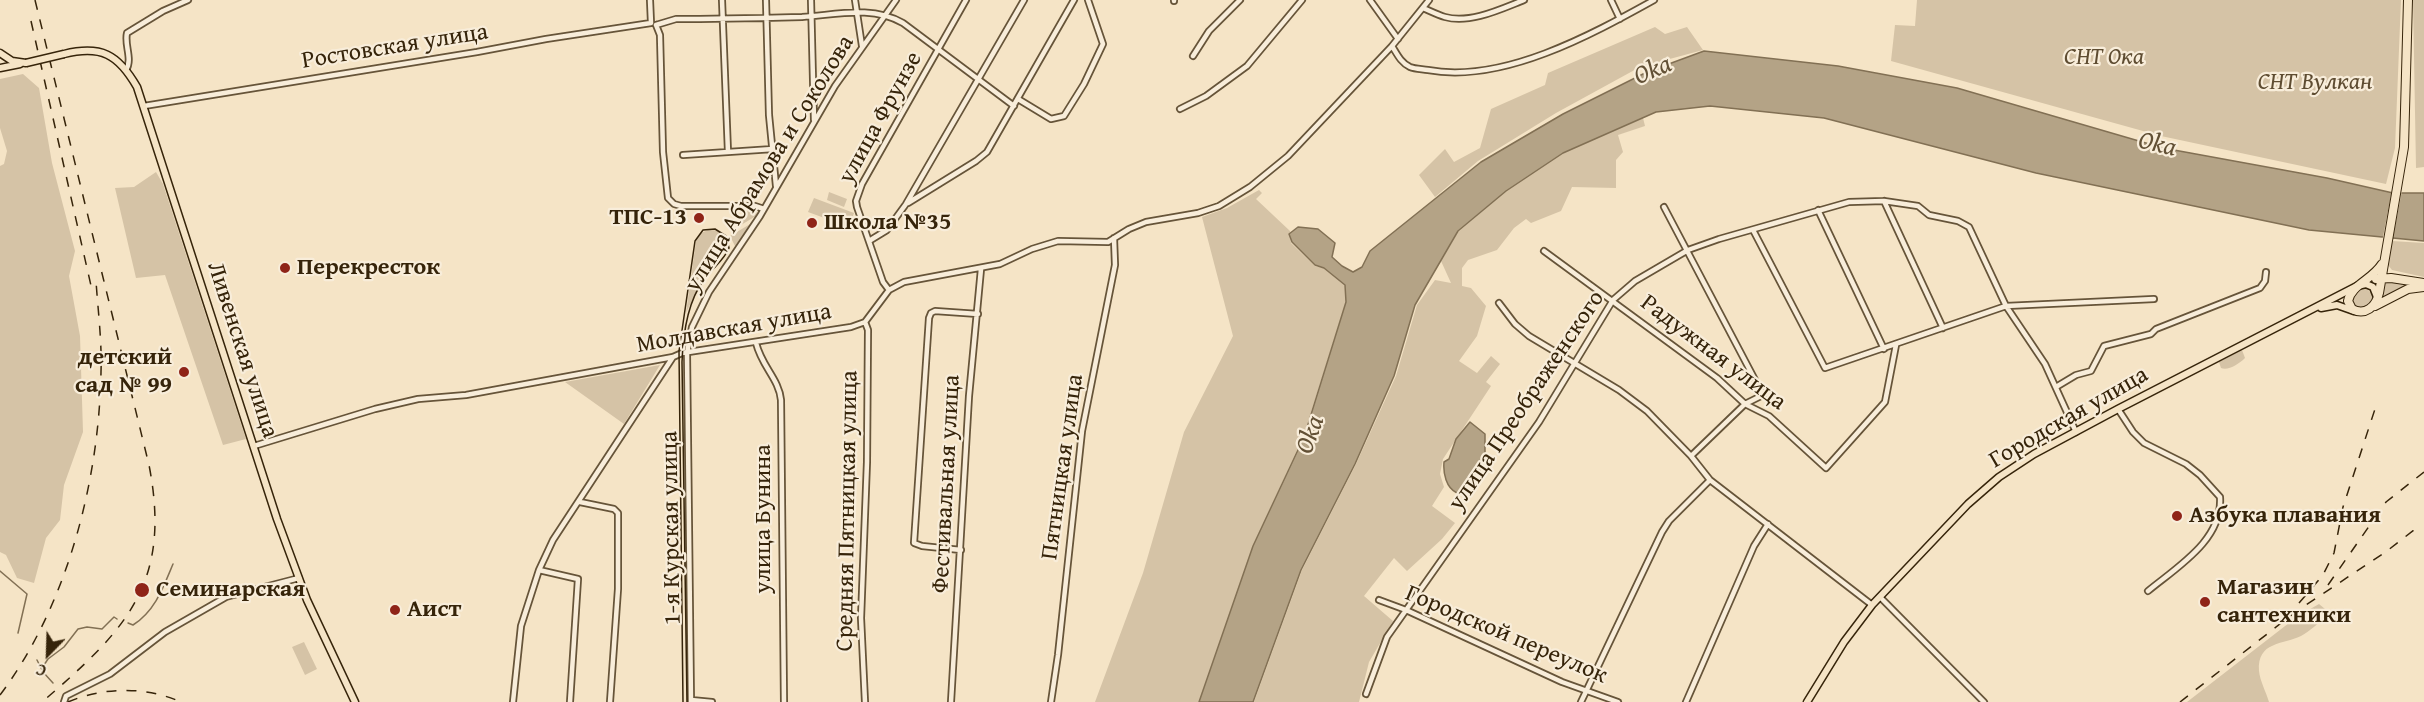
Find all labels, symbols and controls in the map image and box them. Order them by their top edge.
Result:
street label: Ростовская улица [300,18,490,76]
street label: улица Абрамова и Соколова [679,30,861,298]
park label: СНТ Ока [2064,44,2144,72]
street label: улица Фрунзе [833,47,929,189]
water label: Oka [1629,49,1677,93]
park label: СНТ Вулкан [2258,69,2372,97]
water label: Oka [2135,125,2179,165]
place label: ТПС-13 [610,204,687,232]
place label: Школа №35 [824,209,951,237]
marker: ТПС-13 [692,211,706,225]
marker: Школа №35 [805,216,819,230]
place label: Перекресток [297,254,440,282]
street label: Ливенская улица [200,258,284,442]
marker: Перекресток [278,261,292,275]
street label: улица Преображенского [1443,285,1611,517]
street label: Радужная улица [1635,289,1791,417]
street label: Молдавская улица [634,298,834,360]
place label: детский сад № 99 [75,344,172,400]
street label: Городская улица [1984,361,2154,475]
marker: детский сад № 99 [177,365,191,379]
street label: Средняя Пятницкая улица [831,370,865,652]
street label: Пятницкая улица [1036,372,1090,562]
street label: Фестивальная улица [927,374,967,594]
water label: Oka [1290,412,1332,458]
street label: 1-я Курская улица [656,431,688,625]
street label: улица Бунина [750,444,778,594]
place label: Азбука плавания [2189,502,2381,530]
marker: Азбука плавания [2170,509,2184,523]
place label: Магазин сантехники [2217,574,2351,630]
place label: Семинарская [156,576,305,604]
street label: Городской переулок [1401,579,1611,691]
marker: Семинарская [133,581,151,599]
marker: Магазин сантехники [2198,595,2212,609]
place label: Аист [407,596,461,624]
marker: Аист [388,603,402,617]
north arrow [18,624,78,684]
text: С [32,658,50,683]

